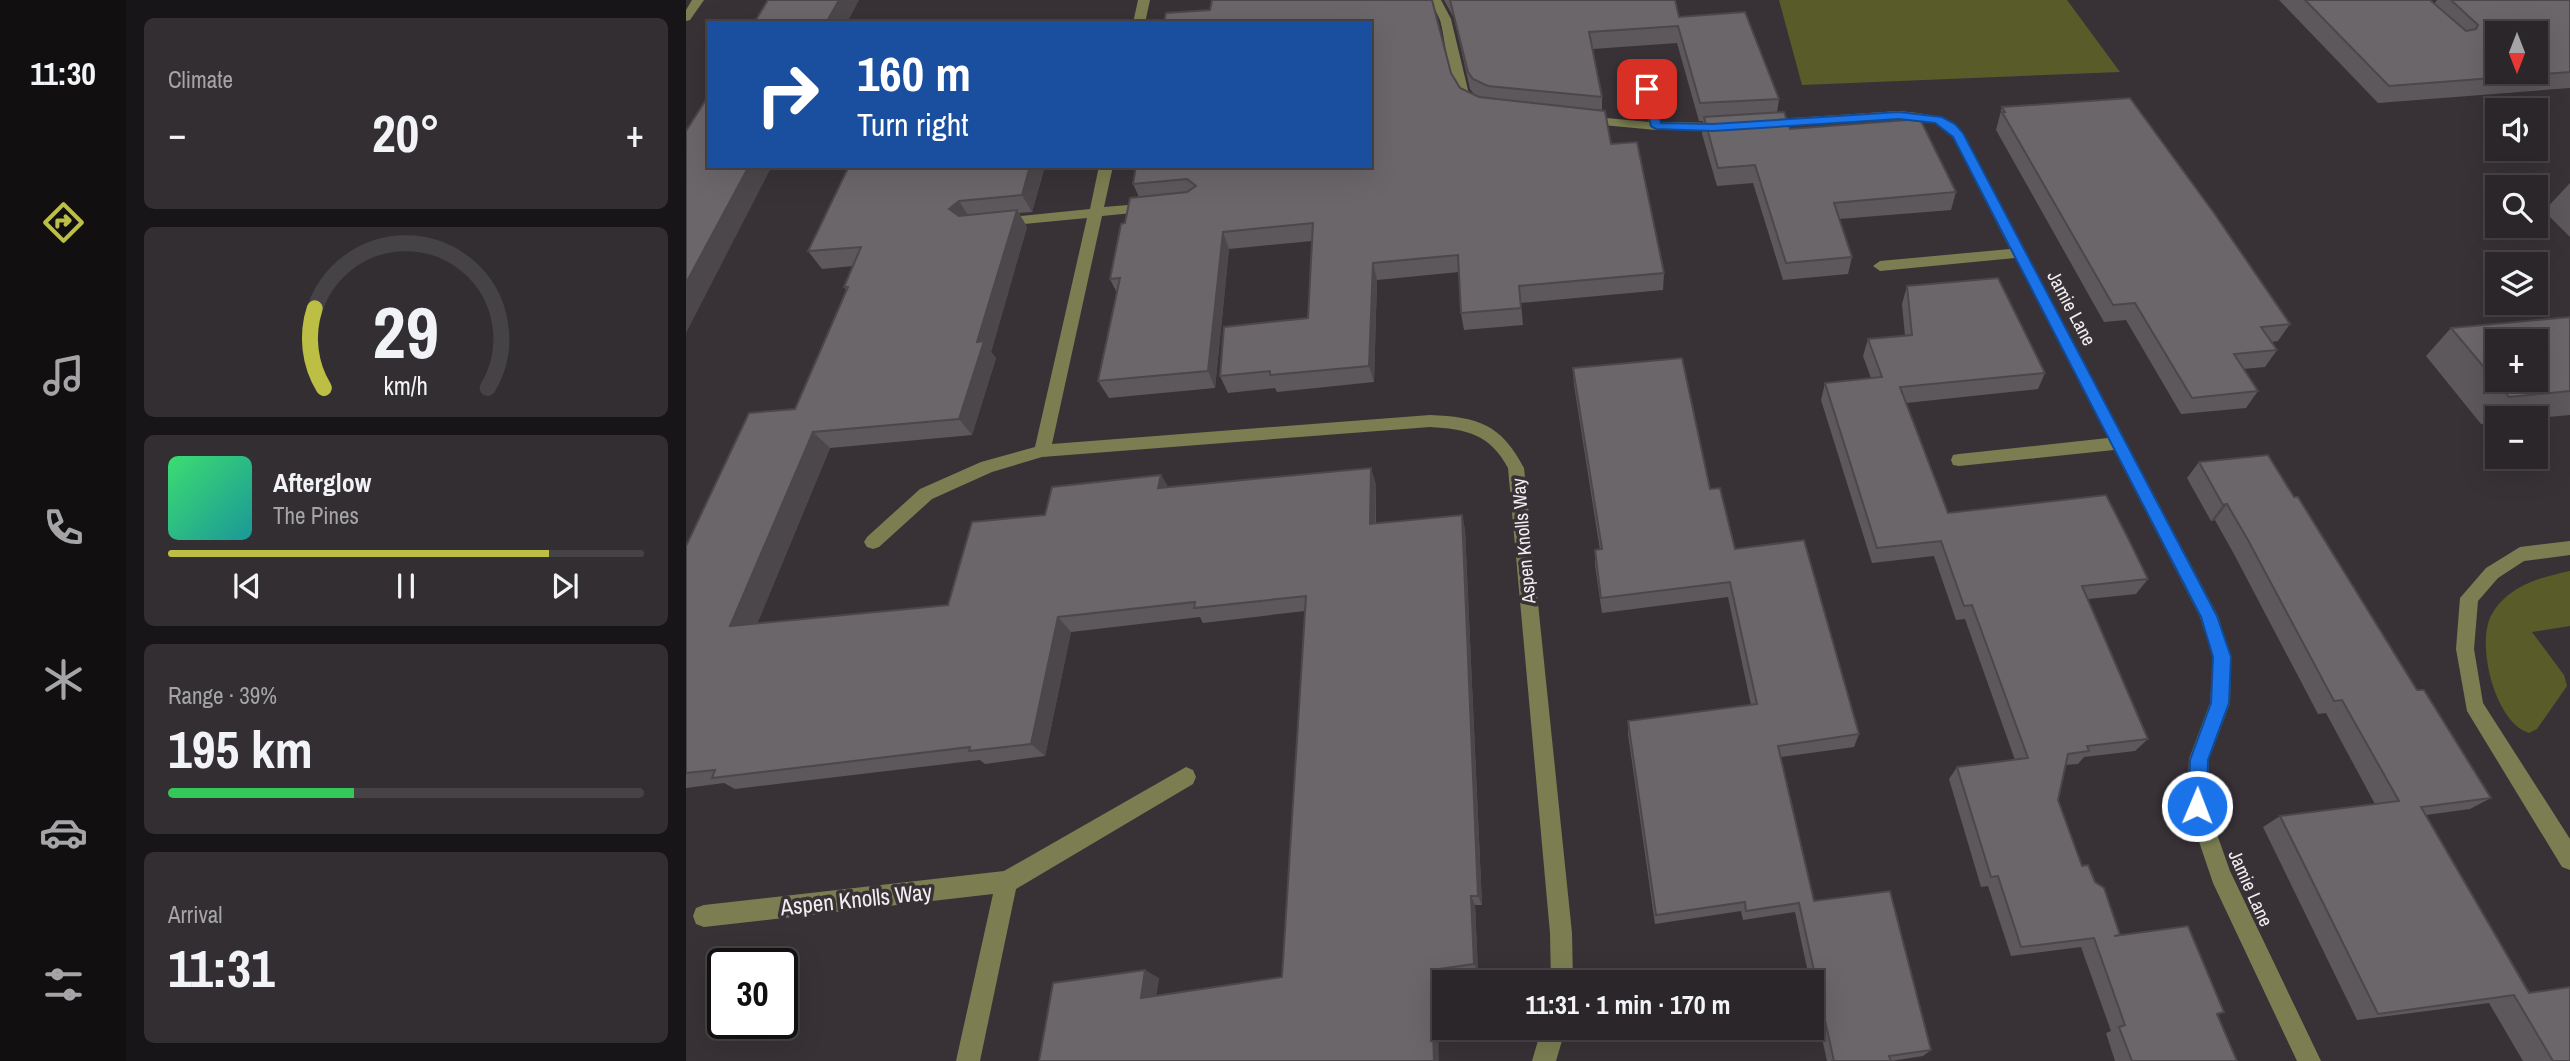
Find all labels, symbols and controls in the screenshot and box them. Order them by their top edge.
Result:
north arrow [2485,21,2548,84]
map controls [2485,21,2548,469]
text: 160 m [857,40,971,106]
icon: right [742,49,833,140]
text: 11:30 [30,52,96,95]
pin [1617,59,1677,119]
text: Climate [168,64,233,95]
icon: arrive [1628,70,1666,108]
text: 20° [372,98,440,168]
button: sound [2485,98,2548,161]
text: Turn right [857,103,969,146]
text: − [168,108,186,159]
text: + [626,108,644,159]
button: search [2485,175,2548,238]
icon: directions [39,198,88,247]
button: layers [2485,252,2548,315]
street label: Jamie Lane [2041,266,2103,350]
text: 29 [373,283,439,381]
button: + [2485,329,2548,392]
icon: music [39,351,88,400]
text: km/h [384,369,428,403]
button: − [2485,406,2548,469]
text: Afterglow [273,465,371,500]
street label: Aspen Knolls Way [1505,477,1542,606]
text: The Pines [273,500,359,531]
icon: phone [39,503,88,552]
icon: previous [228,567,266,605]
icon: pause [387,567,425,605]
icon: next [546,567,584,605]
icon: climate [39,655,88,704]
text: Range · 39% [168,680,277,711]
text: 195 km [168,714,313,784]
position arrow [2160,769,2234,843]
icon: car [39,808,88,857]
street label: Jamie Lane [2223,846,2279,930]
street label: Aspen Knolls Way [778,876,934,922]
text: Arrival [168,899,223,930]
text: 11:31 [168,933,275,1003]
speed limit sign: 30 [707,948,798,1039]
icon: filters [39,960,88,1009]
text: 11:31 · 1 min · 170 m [1525,987,1731,1022]

